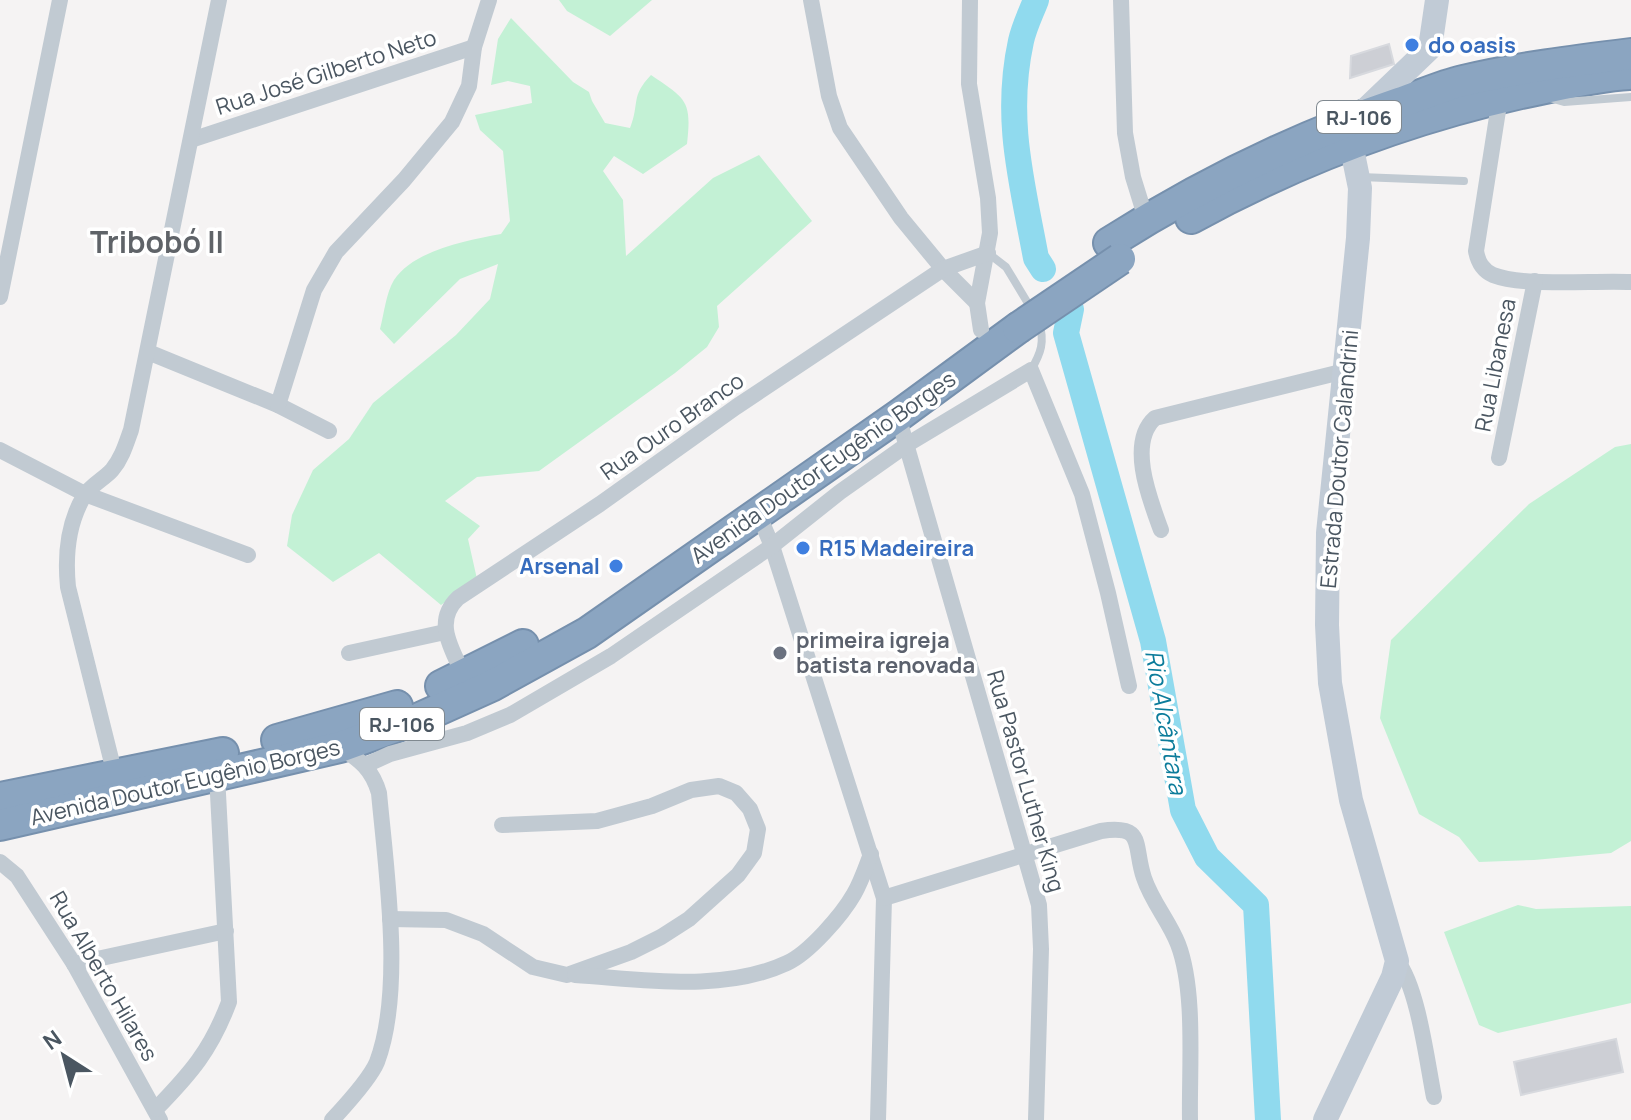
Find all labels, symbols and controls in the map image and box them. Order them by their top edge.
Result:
street label: Rua José Gilberto Neto [212,22,440,122]
place label: do oasis [1428,30,1516,60]
marker: do oasis [1403,36,1421,54]
road number: RJ-106 [1317,101,1401,133]
district label: Tribobó II [90,221,224,262]
street label: Rua Libanesa [1467,296,1523,434]
street label: Estrada Doutor Calandrini [1313,328,1365,590]
street label: Avenida Doutor Eugênio Borges [685,364,961,570]
street label: Rua Ouro Branco [594,365,750,487]
place label: R15 Madeireira [819,533,974,563]
marker: R15 Madeireira [794,539,812,557]
place label: Arsenal [519,551,600,581]
marker: Arsenal [607,557,625,575]
place label: primeira igreja batista renovada [796,625,975,680]
marker: primeira igreja batista renovada [771,644,789,662]
water label: Rio Alcântara [1138,647,1196,798]
street label: Rua Pastor Luther King [980,667,1072,895]
road number: RJ-106 [360,708,444,740]
street label: Avenida Doutor Eugênio Borges [27,732,343,832]
street label: Rua Alberto Hilares [43,885,165,1067]
north arrow [24,1016,104,1096]
text: N [37,1023,67,1057]

